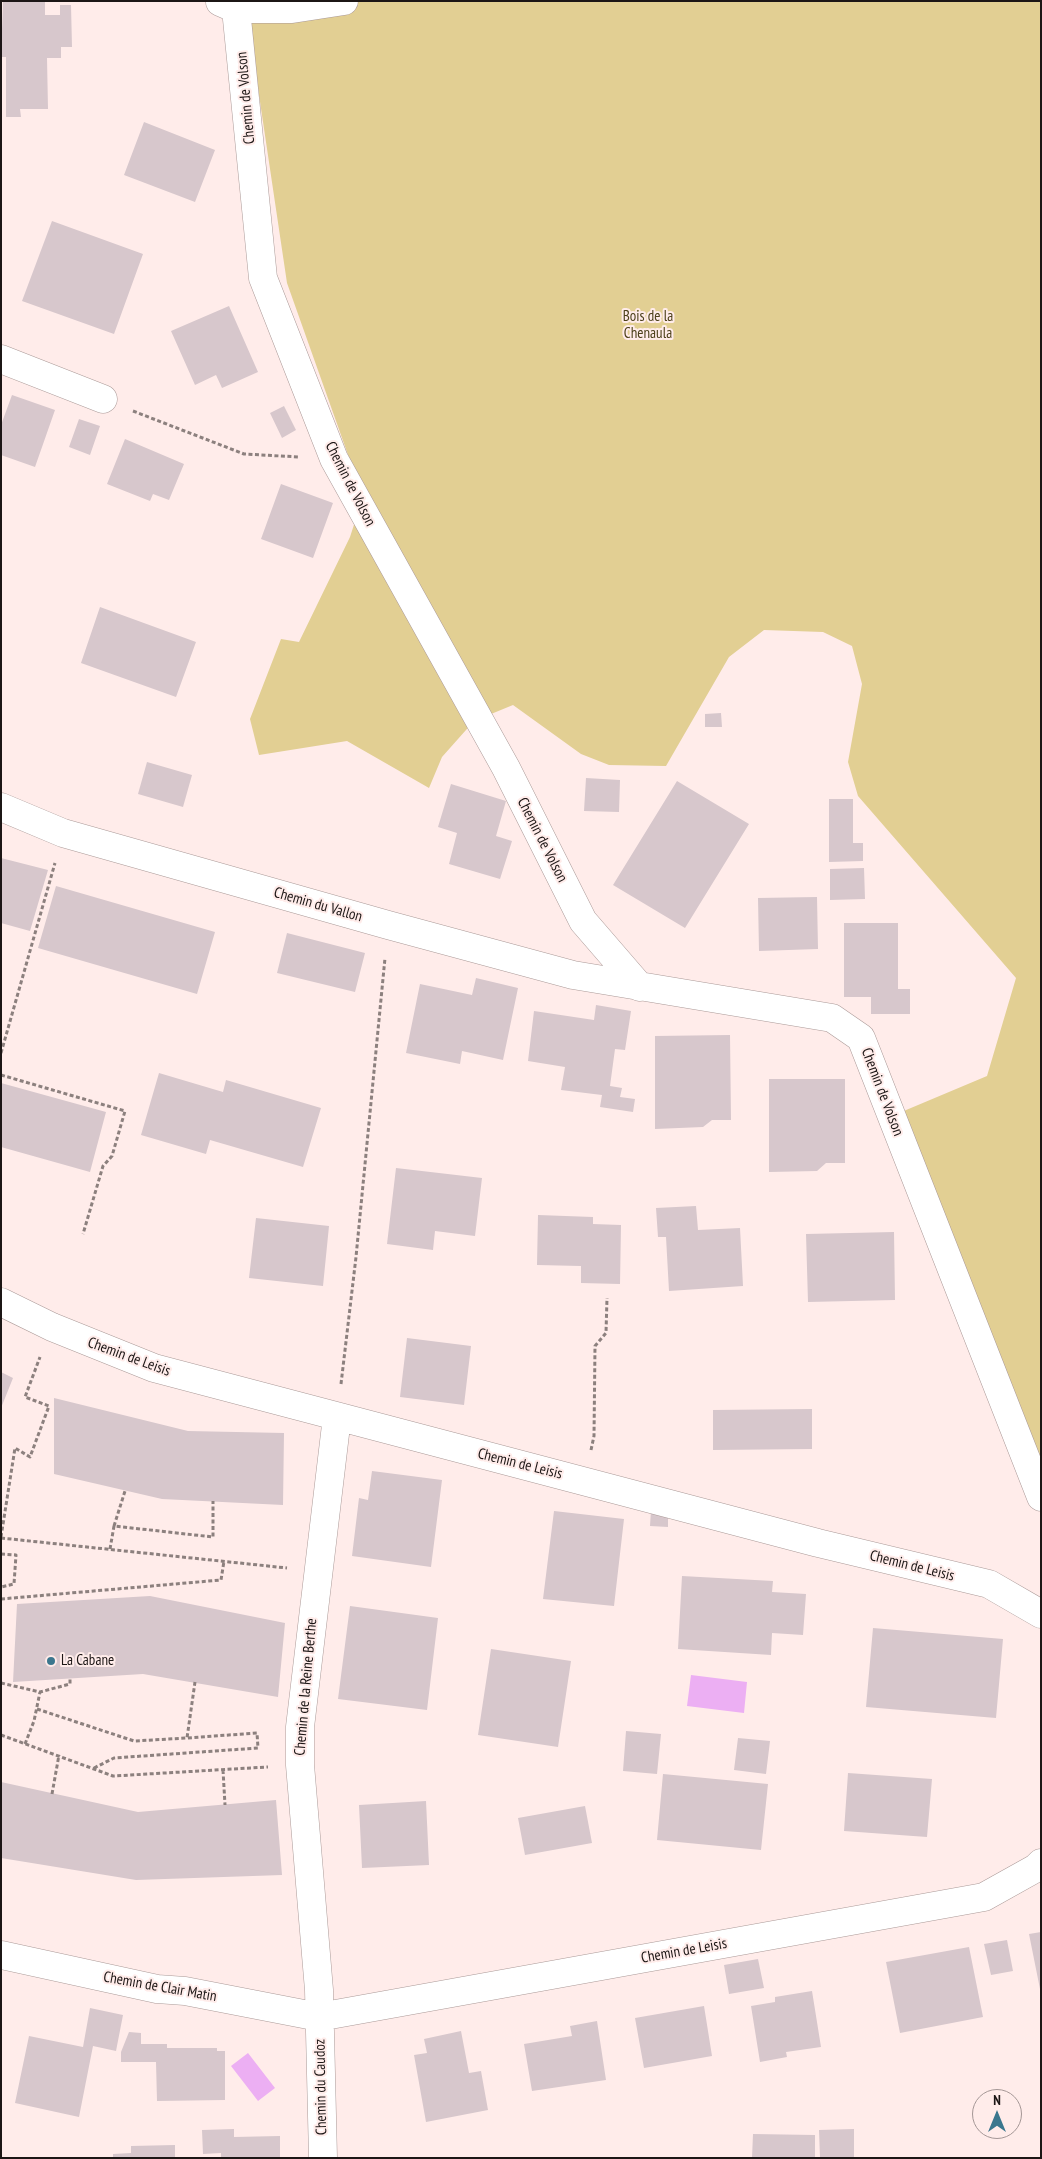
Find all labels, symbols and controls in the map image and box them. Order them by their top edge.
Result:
street label: Chemin de Volson [233,51,259,145]
park label: Bois de la Chenaula [623,308,673,343]
street label: Chemin de Volson [321,439,379,529]
street label: Chemin de Volson [513,795,571,885]
street label: Chemin du Vallon [272,884,364,926]
street label: Chemin de Volson [857,1046,907,1138]
street label: Chemin de Leisis [85,1334,173,1380]
street label: Chemin de Leisis [476,1445,564,1483]
street label: Chemin de Leisis [868,1547,956,1585]
street label: Chemin de la Reine Berthe [291,1618,321,1756]
place label: La Cabane [61,1652,114,1670]
marker: La Cabane [45,1655,57,1667]
street label: Chemin de Leisis [640,1935,728,1967]
street label: Chemin de Clair Matin [102,1968,218,2006]
street label: Chemin du Caudoz [311,2039,331,2135]
north arrow [972,2089,1022,2139]
text: N [993,2091,1001,2109]

